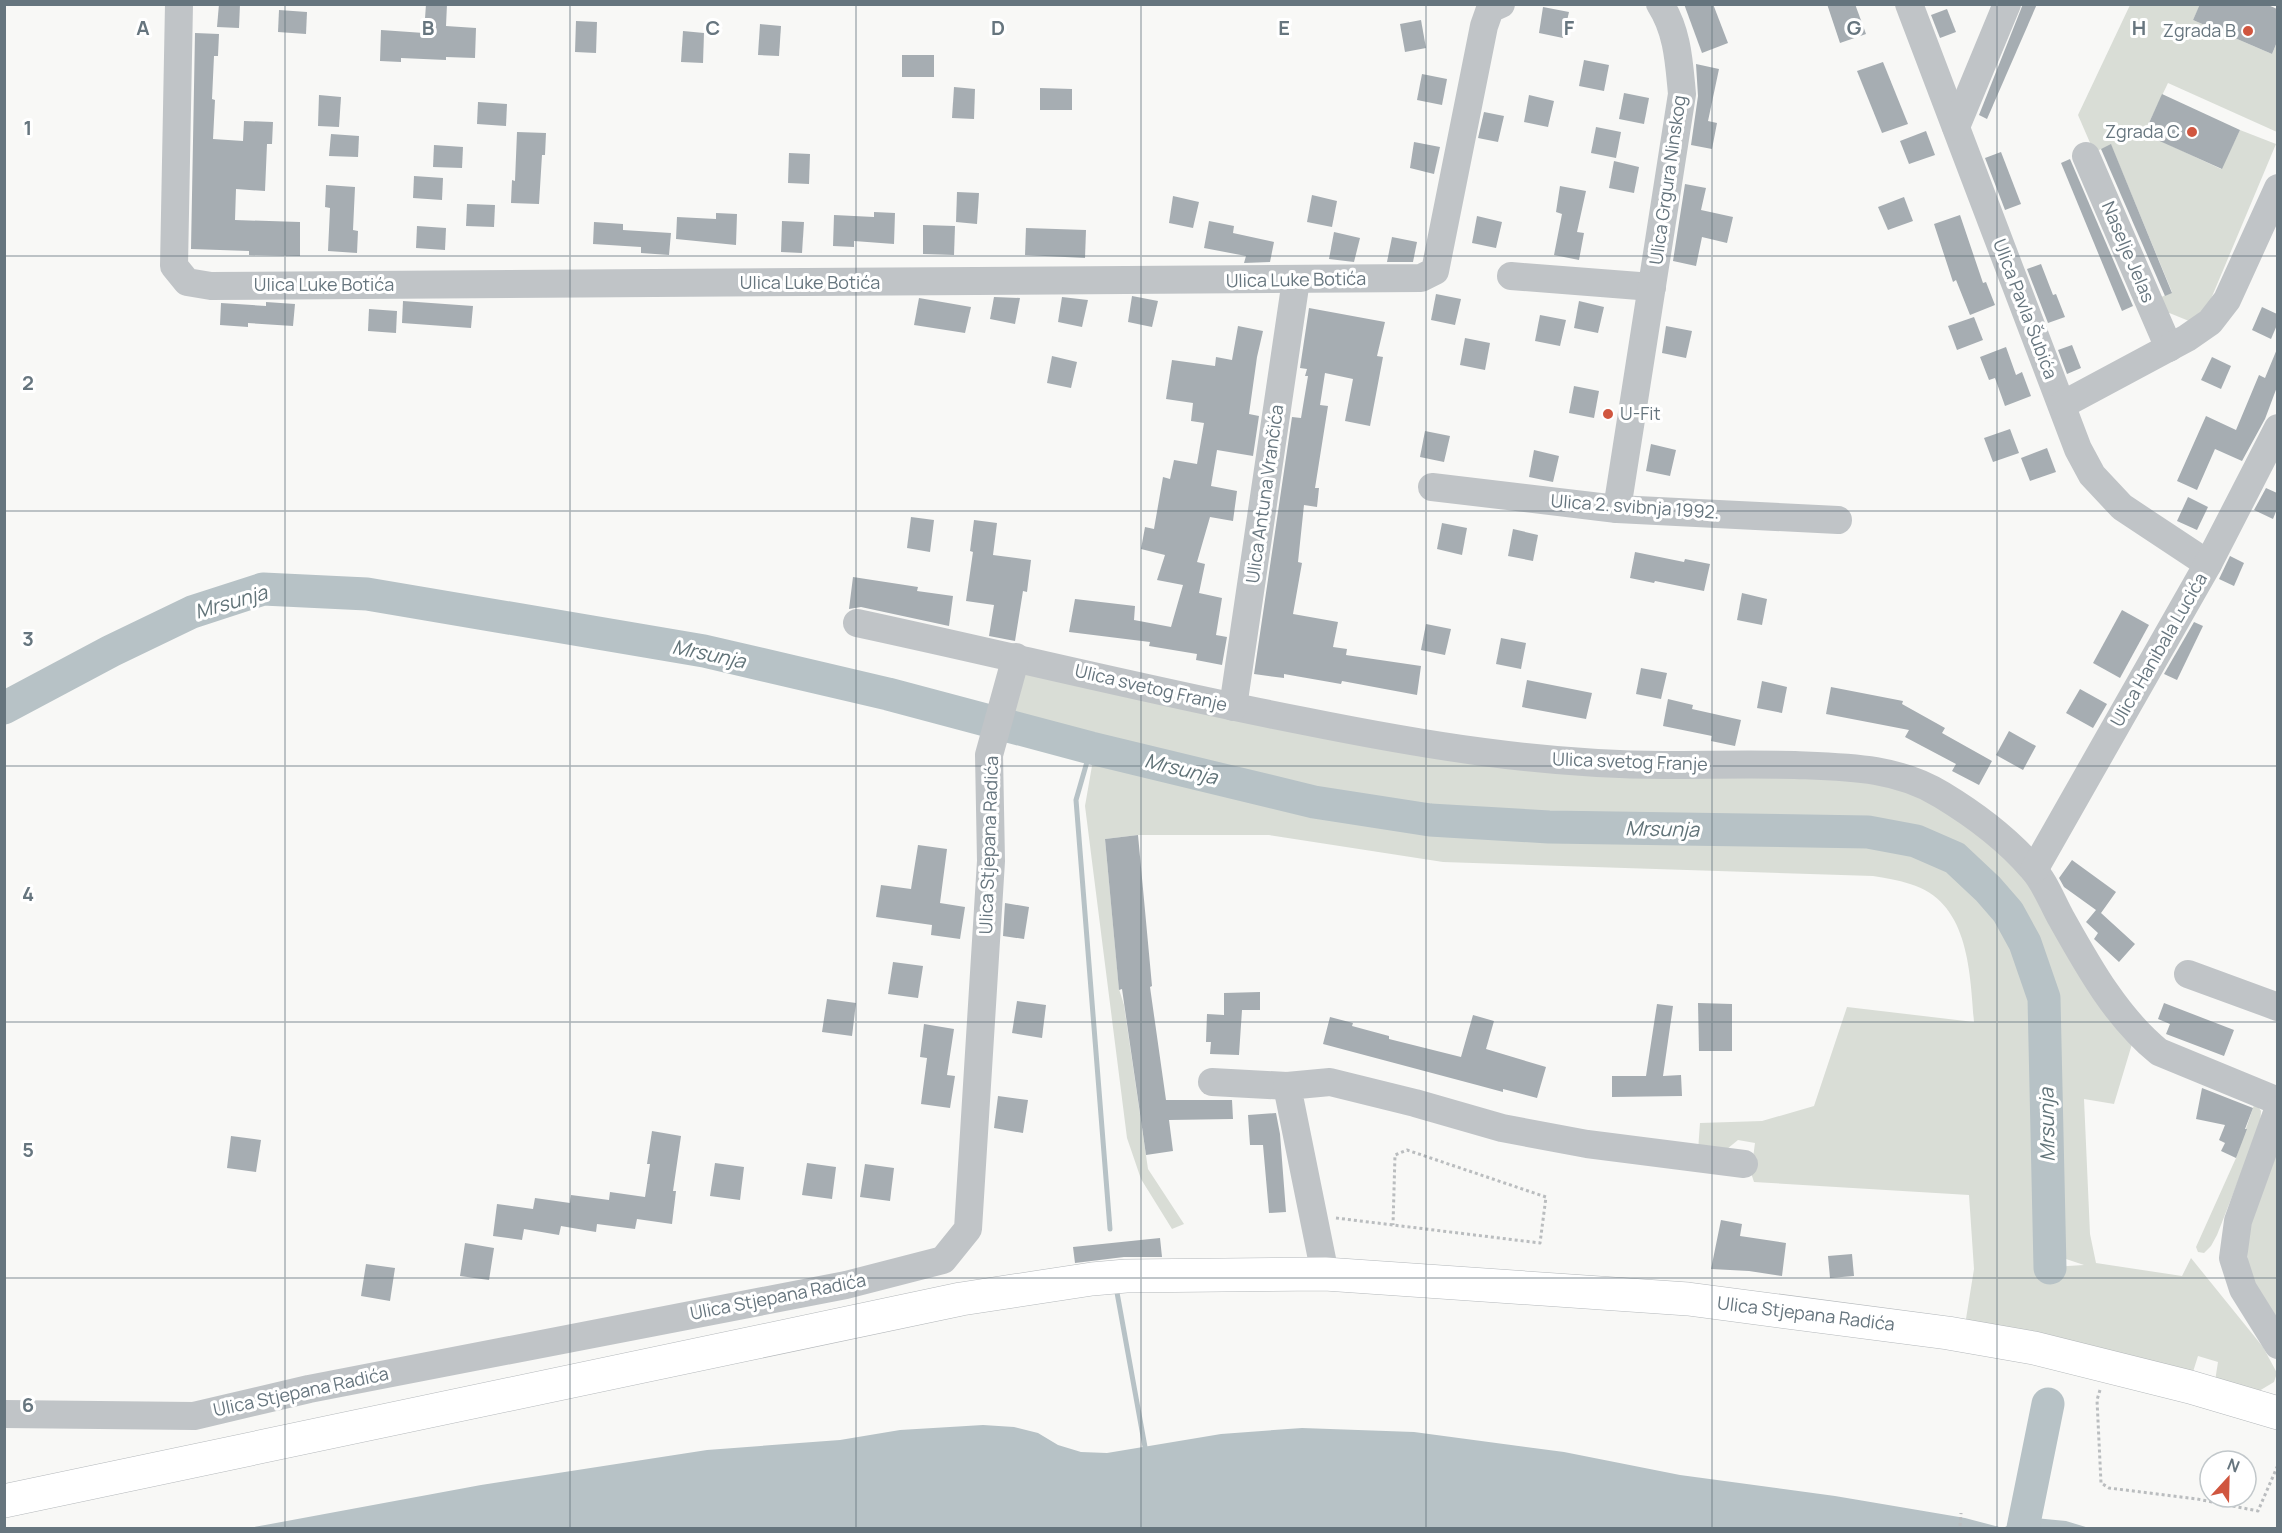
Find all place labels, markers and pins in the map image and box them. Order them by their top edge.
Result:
place label: Zgrada B [2163,18,2236,42]
marker: Zgrada B [2241,24,2255,38]
place label: Zgrada C [2105,119,2180,143]
marker: Zgrada C [2185,125,2199,139]
place label: U-Fit [1620,401,1661,425]
marker: U-Fit [1601,407,1615,421]

